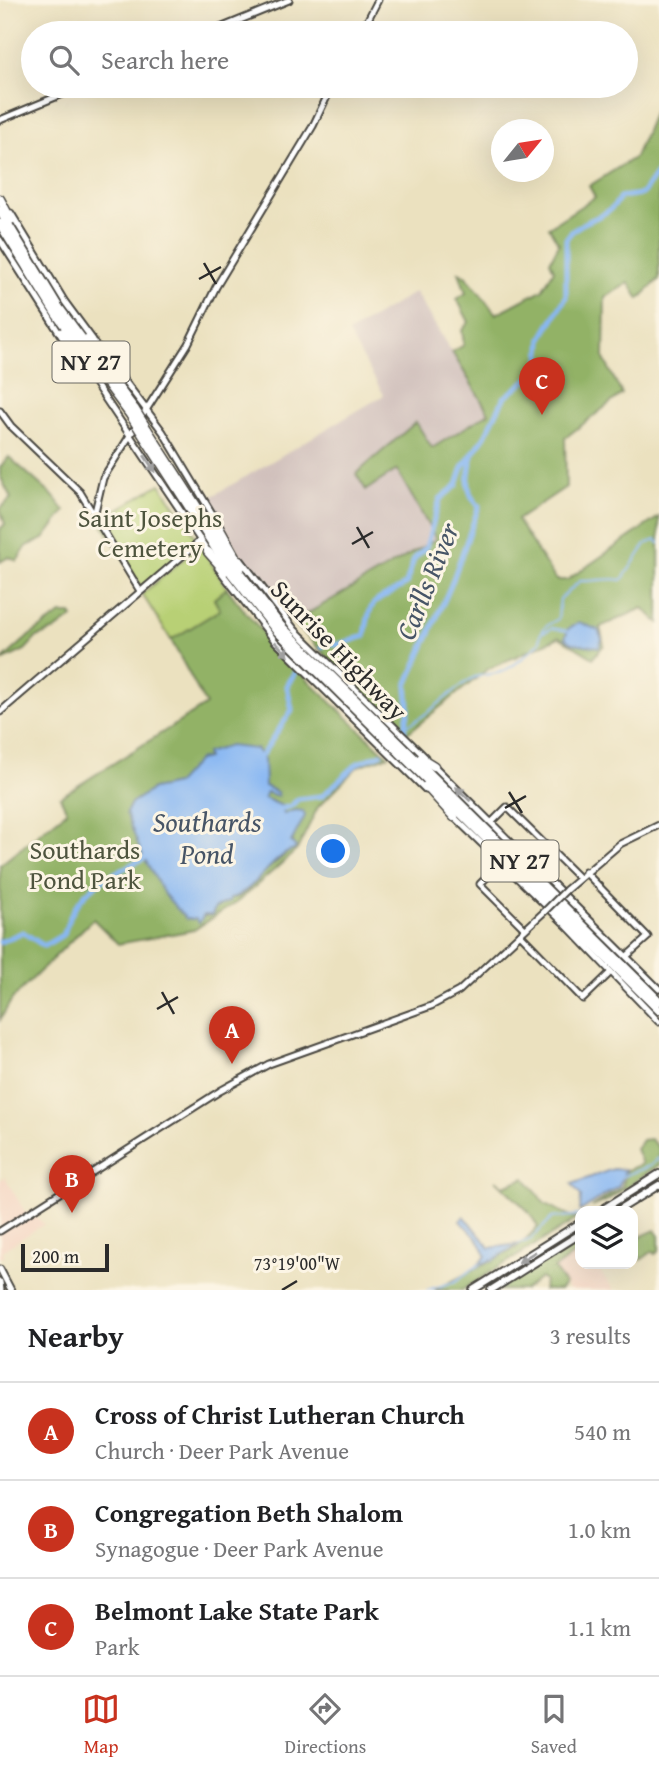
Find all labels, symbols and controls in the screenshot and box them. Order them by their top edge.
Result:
search box [21,21,638,98]
text: Search here [101,40,229,79]
icon: search [45,41,83,79]
north arrow [491,119,554,182]
road number: NY 27 [52,342,130,382]
pin: C [519,357,565,415]
one-way arrow [143,455,157,473]
park label: Saint Josephs Cemetery [78,498,222,567]
water label: Carlls River [384,515,469,646]
street label: Sunrise Highway [262,570,417,729]
one-way arrow [274,640,291,657]
one-way arrow [455,787,472,803]
water label: Southards Pond [153,801,261,874]
park label: Southards Pond Park [29,830,142,899]
your location [316,834,350,868]
road number: NY 27 [482,840,558,882]
pin: A [209,1006,255,1064]
pin: B [49,1155,95,1213]
map controls [575,1206,638,1269]
button: layers [575,1206,638,1269]
scale bar [21,1241,108,1273]
text: 200 m [32,1242,79,1270]
text: 73°19'00"W [254,1250,341,1277]
one-way arrow [517,1250,536,1263]
text: Nearby [28,1314,124,1358]
text: 3 results [550,1319,631,1352]
text: Cross of Christ Lutheran Church [95,1395,465,1434]
text: A [44,1415,58,1448]
text: 540 m [574,1415,631,1448]
text: Church · Deer Park Avenue [95,1434,349,1467]
text: Congregation Beth Shalom [95,1493,403,1532]
text: B [44,1513,58,1546]
text: 1.0 km [568,1513,631,1546]
text: Synagogue · Deer Park Avenue [95,1532,384,1565]
text: Belmont Lake State Park [95,1591,379,1630]
text: C [44,1611,58,1644]
text: 1.1 km [568,1611,631,1644]
text: Park [95,1630,139,1663]
tab: Map [82,1690,120,1760]
tab: Directions [285,1690,366,1760]
tab: Saved [531,1690,577,1760]

